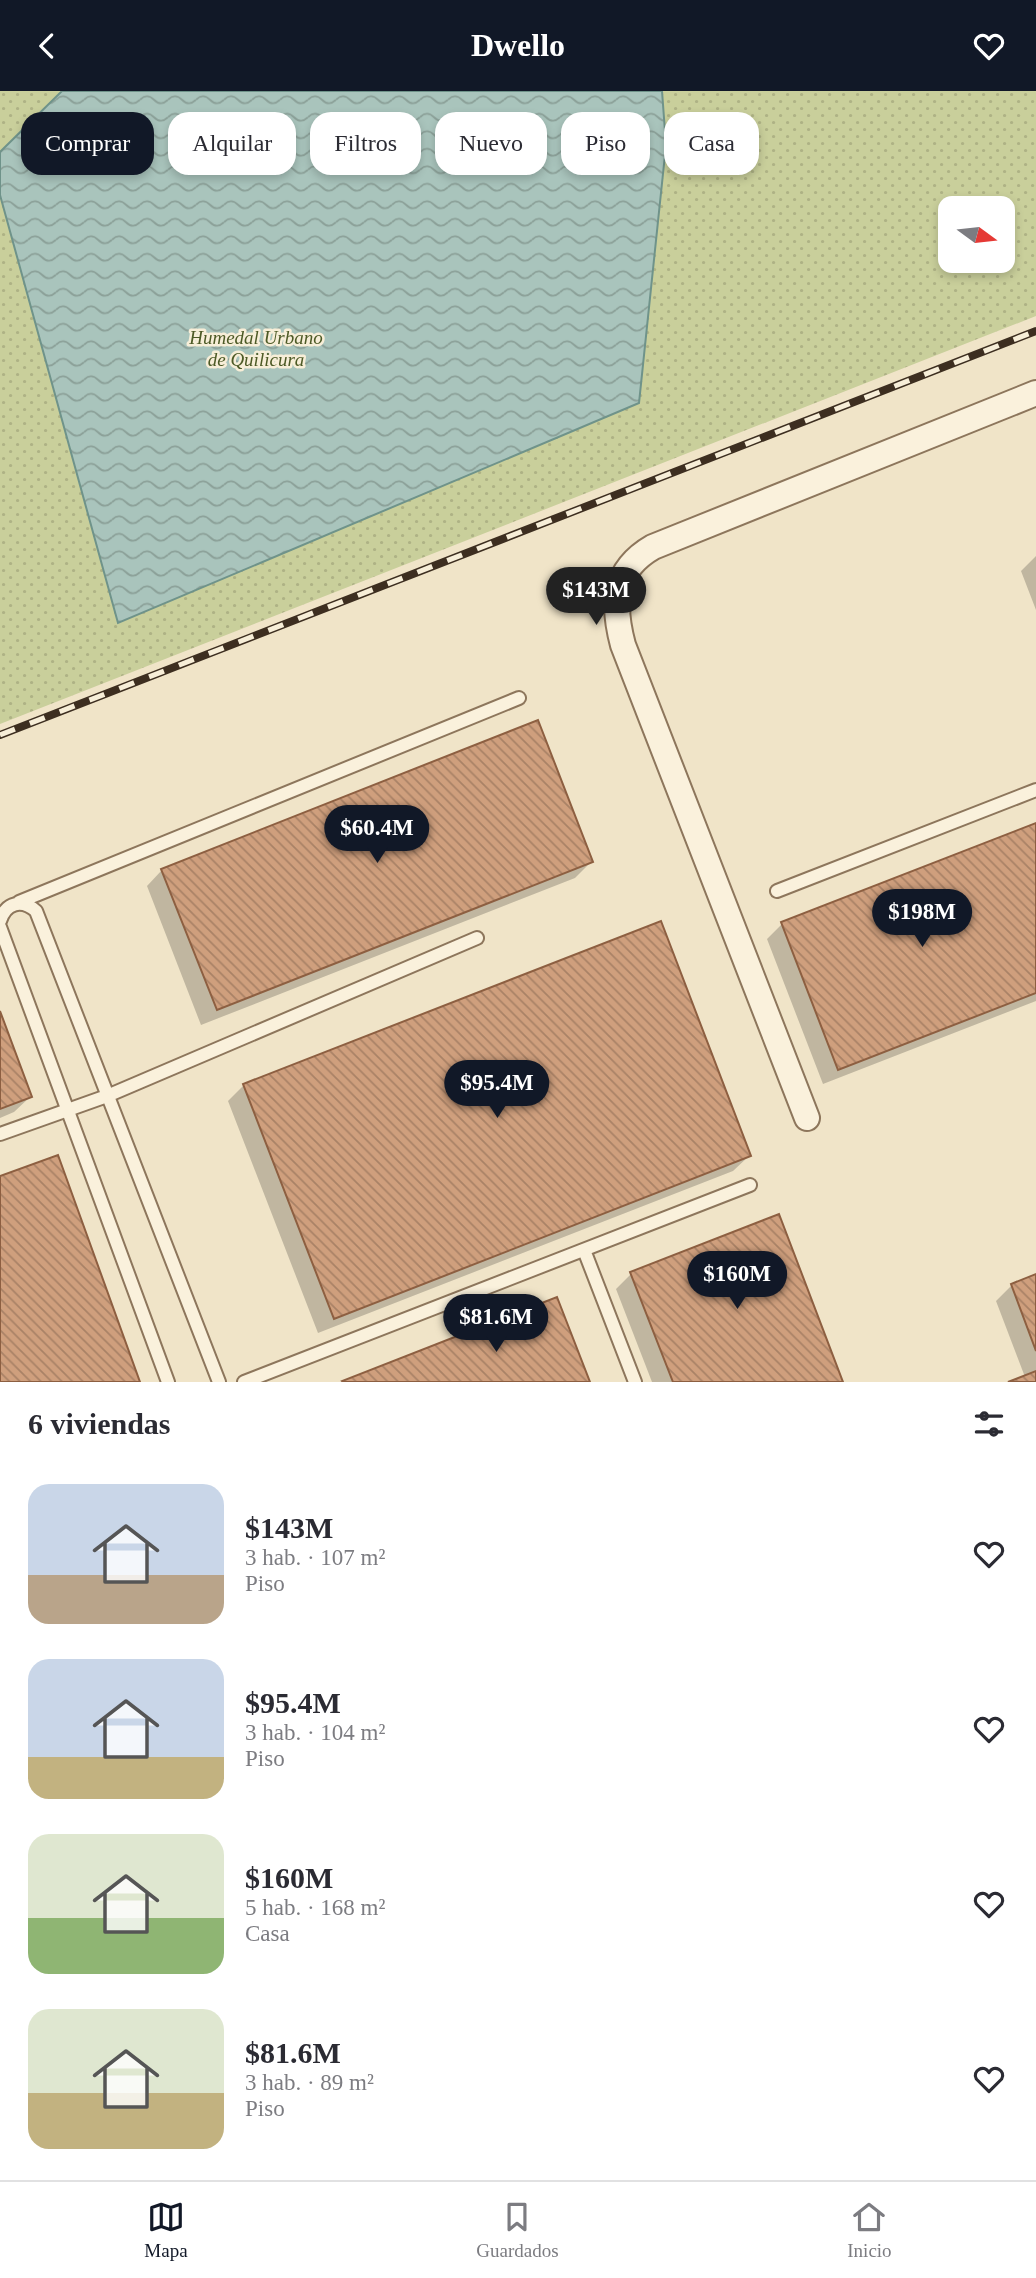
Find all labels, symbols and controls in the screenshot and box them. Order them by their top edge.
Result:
icon: back [28,27,66,65]
text: Dwello [471,27,565,63]
icon: heart [970,27,1008,65]
chip: Comprar [21,112,154,175]
chip: Alquilar [168,112,296,175]
chip: Filtros [310,112,421,175]
chip: Nuevo [435,112,547,175]
chip: Piso [561,112,650,175]
chip: Casa [664,112,759,175]
north arrow [938,196,1015,273]
map controls [938,196,1015,273]
park label: Humedal Urbano de Quilicura [188,327,323,370]
pin: $143M [547,567,645,627]
text: $143M [562,577,630,602]
pin: $60.4M [320,805,434,865]
text: $60.4M [340,815,414,840]
pin: $198M [873,889,971,949]
text: $198M [888,899,956,924]
pin: $95.4M [440,1061,554,1120]
text: $95.4M [460,1070,534,1095]
pin: $160M [688,1251,786,1311]
text: $160M [703,1261,771,1286]
pin: $81.6M [439,1295,553,1354]
text: $81.6M [459,1304,533,1329]
icon: filters [970,1405,1008,1443]
text: 6 viviendas [28,1407,171,1440]
text: $143M [245,1511,333,1544]
icon: home [84,1512,168,1596]
icon: heart [970,1535,1008,1573]
text: 3 hab. · 107 m² [245,1545,385,1570]
text: Piso [245,1571,285,1596]
text: $95.4M [245,1686,341,1719]
icon: home [84,1687,168,1771]
icon: heart [970,1710,1008,1748]
text: 3 hab. · 104 m² [245,1720,385,1745]
text: Piso [245,1746,285,1771]
text: $160M [245,1861,333,1894]
icon: home [84,1862,168,1946]
icon: heart [970,1885,1008,1923]
text: 5 hab. · 168 m² [245,1895,385,1920]
text: Casa [245,1921,290,1946]
text: $81.6M [245,2036,341,2069]
icon: home [84,2037,168,2121]
icon: heart [970,2060,1008,2098]
text: 3 hab. · 89 m² [245,2070,374,2095]
text: Piso [245,2096,285,2121]
tab: Mapa [144,2198,188,2262]
tab: Guardados [476,2198,559,2262]
tab: Inicio [847,2198,892,2262]

